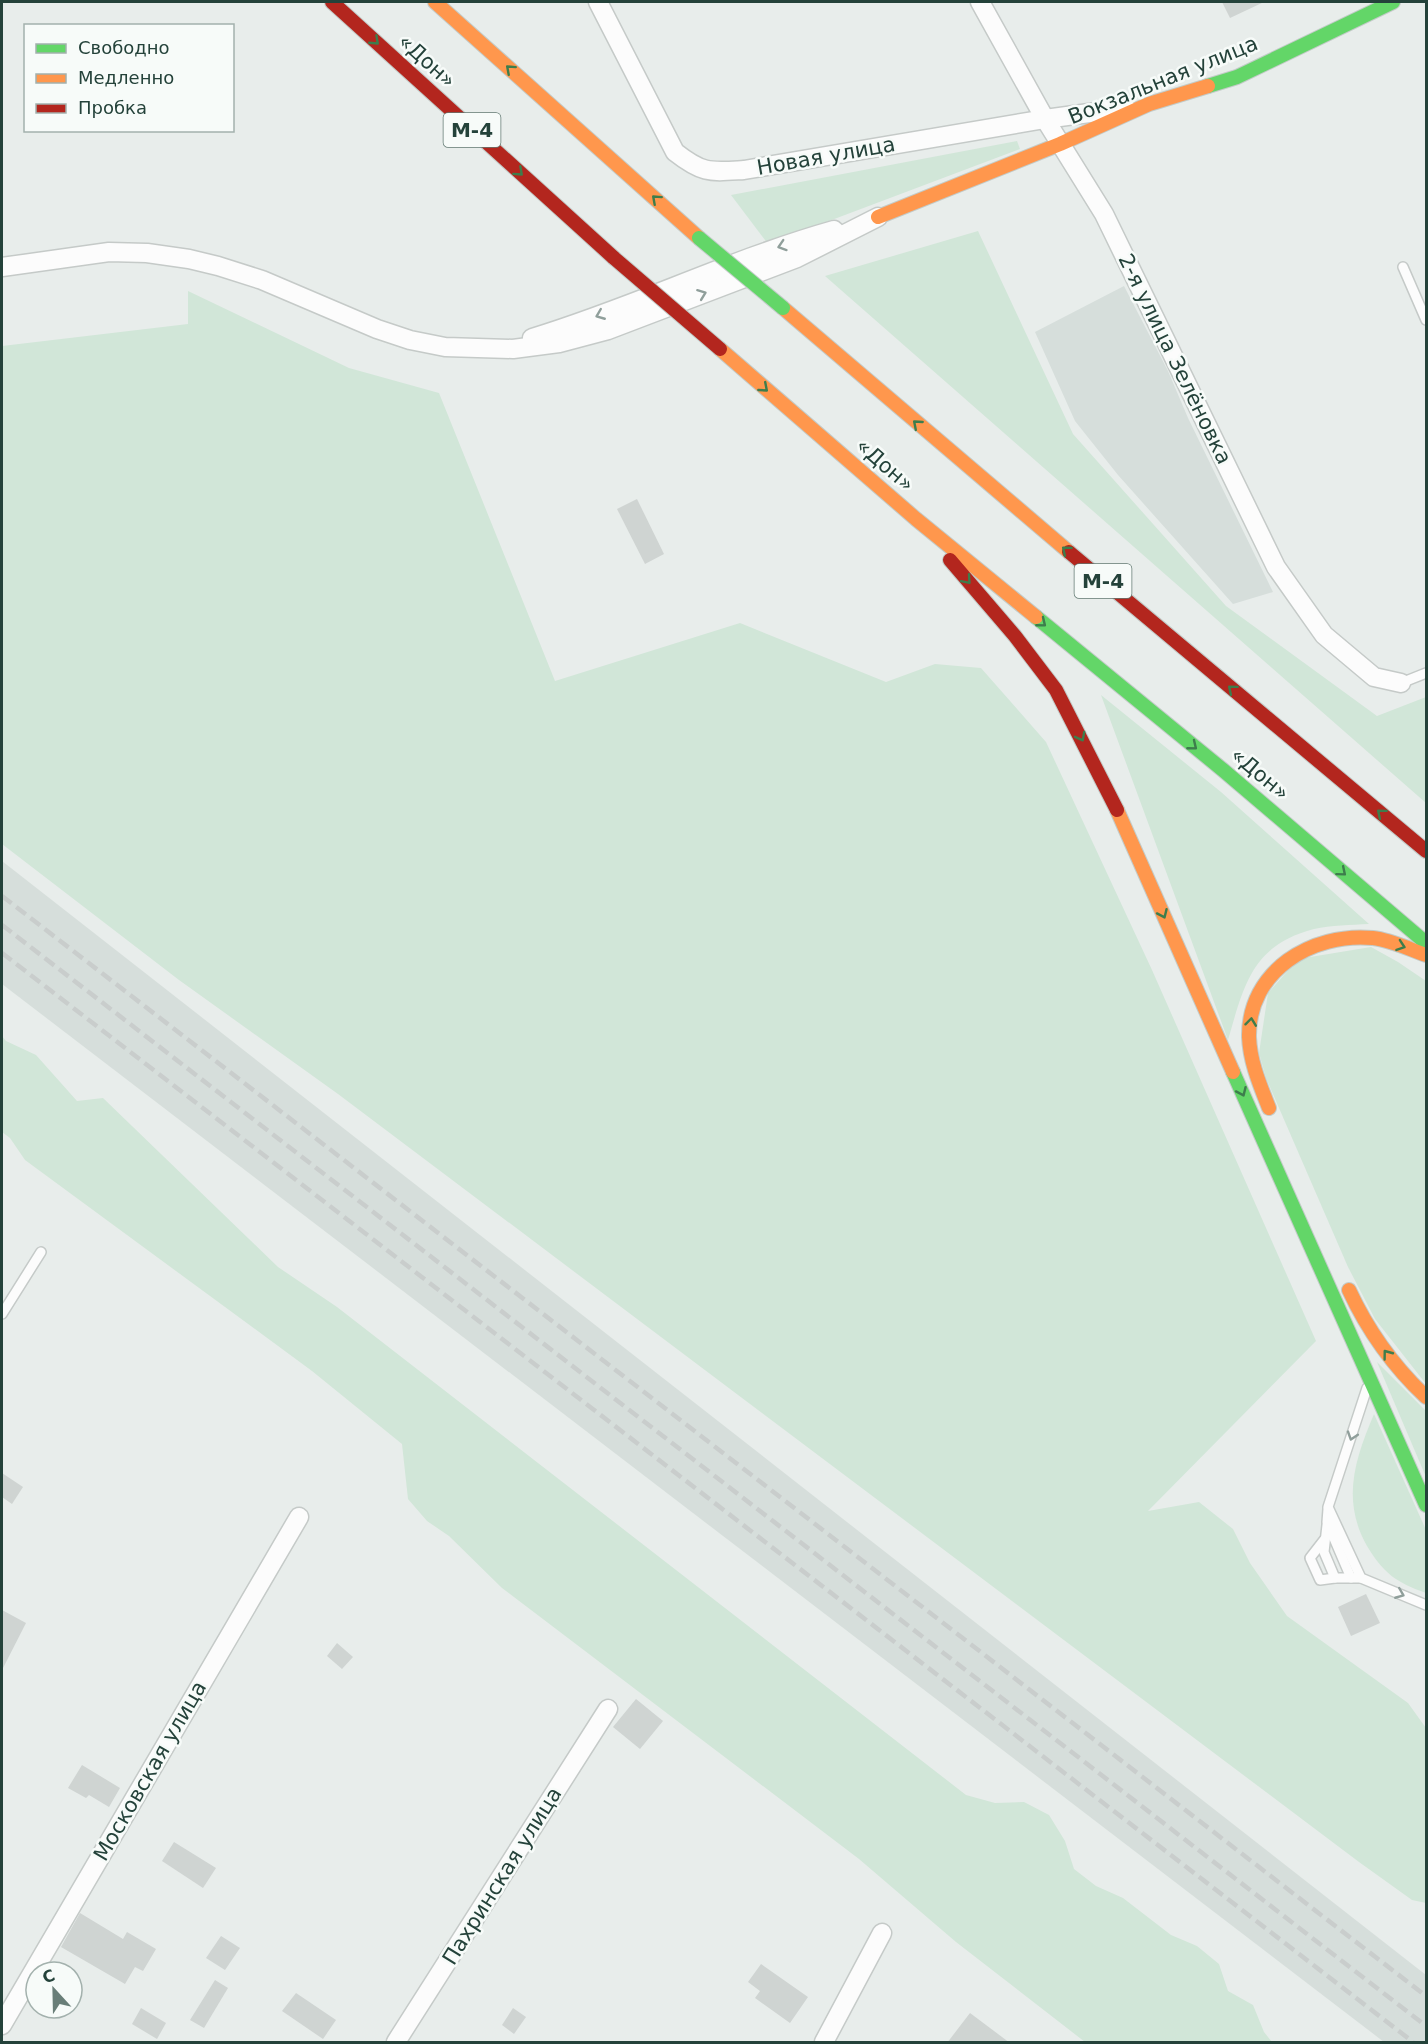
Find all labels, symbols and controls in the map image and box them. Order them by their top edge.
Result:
legend [24,24,234,132]
street label: «Дон» [393,29,461,93]
street label: Вокзальная улица [1065,31,1261,129]
one-way arrow [367,34,378,45]
text: Свободно [78,37,170,58]
one-way arrow [506,65,517,76]
text: Медленно [78,67,174,88]
text: Пробка [78,97,147,118]
road number: М-4 [444,113,500,147]
street label: Новая улица [755,132,897,180]
one-way arrow [512,165,523,176]
one-way arrow [652,195,662,206]
one-way arrow [777,239,788,251]
street label: 2-я улица Зелёновка [1114,250,1236,468]
one-way arrow [696,289,707,302]
one-way arrow [595,307,606,320]
one-way arrow [757,381,768,392]
one-way arrow [913,420,924,431]
street label: «Дон» [851,433,919,497]
one-way arrow [1062,546,1073,557]
road number: М-4 [1074,564,1132,598]
one-way arrow [960,573,971,584]
one-way arrow [1035,615,1046,626]
one-way arrow [1228,685,1239,696]
one-way arrow [1074,731,1085,742]
one-way arrow [1187,739,1198,750]
street label: «Дон» [1226,743,1294,805]
one-way arrow [1377,810,1388,821]
one-way arrow [1335,865,1346,876]
one-way arrow [1156,908,1168,919]
one-way arrow [1395,939,1406,952]
one-way arrow [1244,1017,1257,1026]
one-way arrow [1235,1086,1247,1097]
one-way arrow [1383,1349,1394,1360]
one-way arrow [1346,1430,1359,1441]
one-way arrow [1393,1587,1404,1599]
street label: Московская улица [89,1677,211,1865]
street label: Пахринская улица [438,1783,566,1969]
north arrow [24,1960,84,2020]
text: С [40,1966,58,1988]

